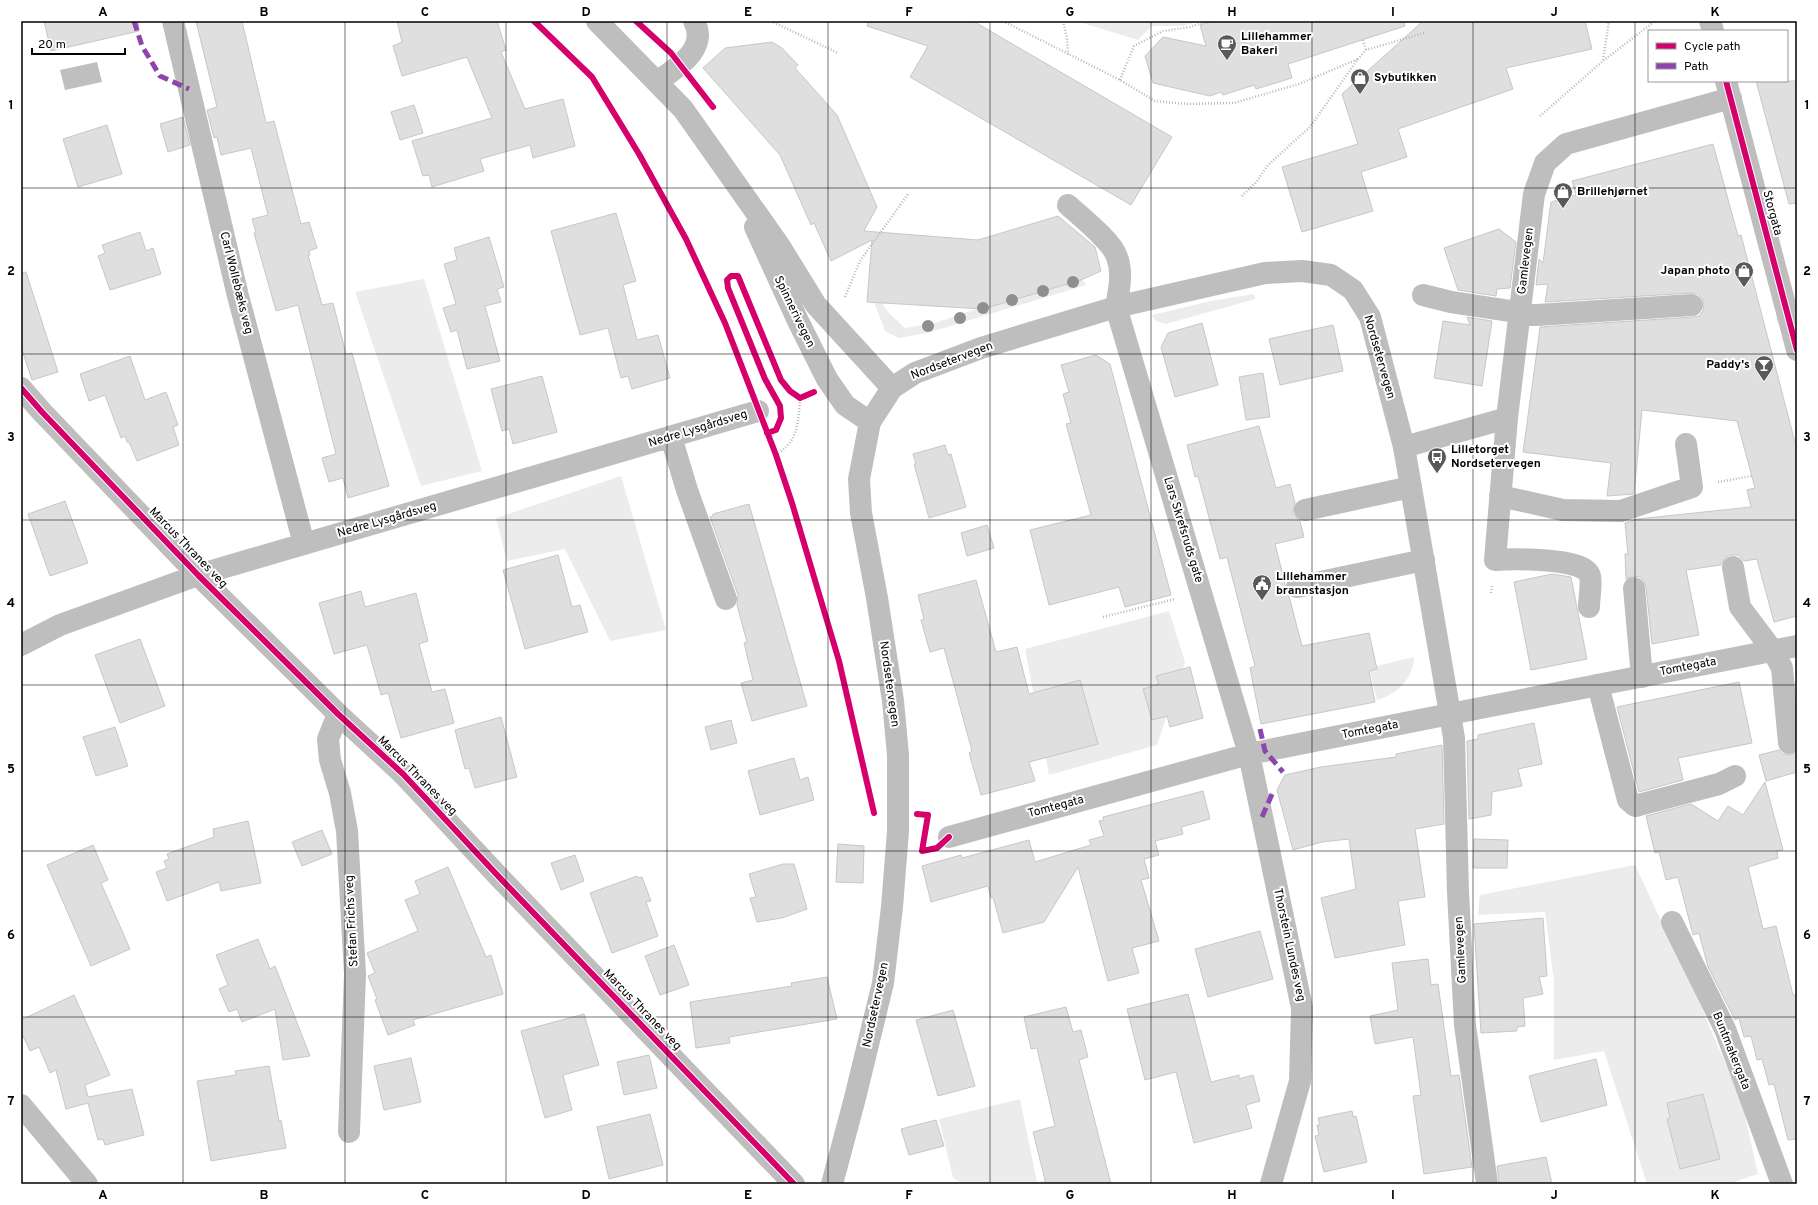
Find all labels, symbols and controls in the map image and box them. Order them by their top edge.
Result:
text: A [98,5,108,21]
text: B [260,5,269,21]
text: C [421,5,429,21]
text: D [581,5,591,21]
text: E [744,5,752,21]
text: F [905,5,913,21]
text: G [1066,5,1075,21]
text: H [1227,5,1237,21]
text: I [1391,5,1395,21]
text: J [1550,5,1558,21]
text: K [1710,5,1720,21]
place label: Lillehammer Bakeri [1241,29,1312,59]
scale bar [32,30,125,56]
legend [1648,30,1788,82]
cafe icon: Lillehammer Bakeri [1216,33,1238,61]
text: 20 m [38,37,66,53]
text: Cycle path [1684,39,1741,55]
text: Path [1684,59,1709,75]
shop icon: Sybutikken [1349,67,1371,95]
place label: Sybutikken [1374,70,1437,86]
text: 1 [8,98,14,114]
text: 1 [1804,98,1810,114]
shop icon: Brillehjørnet [1552,181,1574,209]
place label: Brillehjørnet [1577,184,1648,200]
street label: Storgata [1758,189,1786,237]
street label: Gamlevegen [1514,227,1538,295]
street label: Carl Wollebæks veg [216,230,256,336]
shop icon: Japan photo [1733,260,1755,288]
place label: Japan photo [1660,263,1730,279]
text: 2 [7,264,15,280]
text: 2 [1803,264,1811,280]
street label: Spinnerivegen [770,273,818,351]
street label: Nordsetervegen [1359,313,1399,401]
street label: Nordsetervegen [909,338,995,384]
bar icon: Paddy's [1753,354,1775,382]
place label: Paddy's [1706,357,1750,373]
street label: Nedre Lysgårdsveg [647,406,749,452]
text: 3 [7,430,15,446]
text: 3 [1803,430,1811,446]
place label: Lilletorget Nordsetervegen [1451,442,1541,472]
bus stop icon: Lilletorget Nordsetervegen [1426,446,1448,474]
street label: Lars Skrefsruds gate [1159,475,1207,585]
street label: Nedre Lysgårdsveg [336,498,438,542]
street label: Marcus Thranes veg [145,504,231,592]
place label: Lillehammer brannstasjon [1276,569,1349,599]
public building icon: Lillehammer brannstasjon [1251,573,1273,601]
text: 4 [7,596,15,612]
text: 4 [1803,596,1811,612]
street label: Nordsetervegen [875,640,903,728]
street label: Tomtegata [1658,654,1718,680]
street label: Tomtegata [1340,717,1400,743]
street label: Marcus Thranes veg [374,733,460,819]
text: 5 [7,762,15,778]
text: 5 [1803,762,1811,778]
street label: Tomtegata [1026,792,1086,822]
street label: Stefan Frichs veg [342,875,362,967]
street label: Thorstein Lundes veg [1269,887,1309,1003]
street label: Gamlevegen [1451,916,1471,984]
text: 6 [7,928,15,944]
text: 6 [1803,928,1811,944]
street label: Nordsetervegen [859,961,893,1049]
street label: Marcus Thranes veg [599,966,685,1054]
street label: Buntmakergata [1708,1010,1754,1092]
text: 7 [8,1094,15,1110]
text: 7 [1804,1094,1811,1110]
text: A [98,1188,108,1204]
text: B [260,1188,269,1204]
text: C [421,1188,429,1204]
text: D [581,1188,591,1204]
text: E [744,1188,752,1204]
text: F [905,1188,913,1204]
text: G [1066,1188,1075,1204]
text: H [1227,1188,1237,1204]
text: I [1391,1188,1395,1204]
text: J [1550,1188,1558,1204]
text: K [1710,1188,1720,1204]

